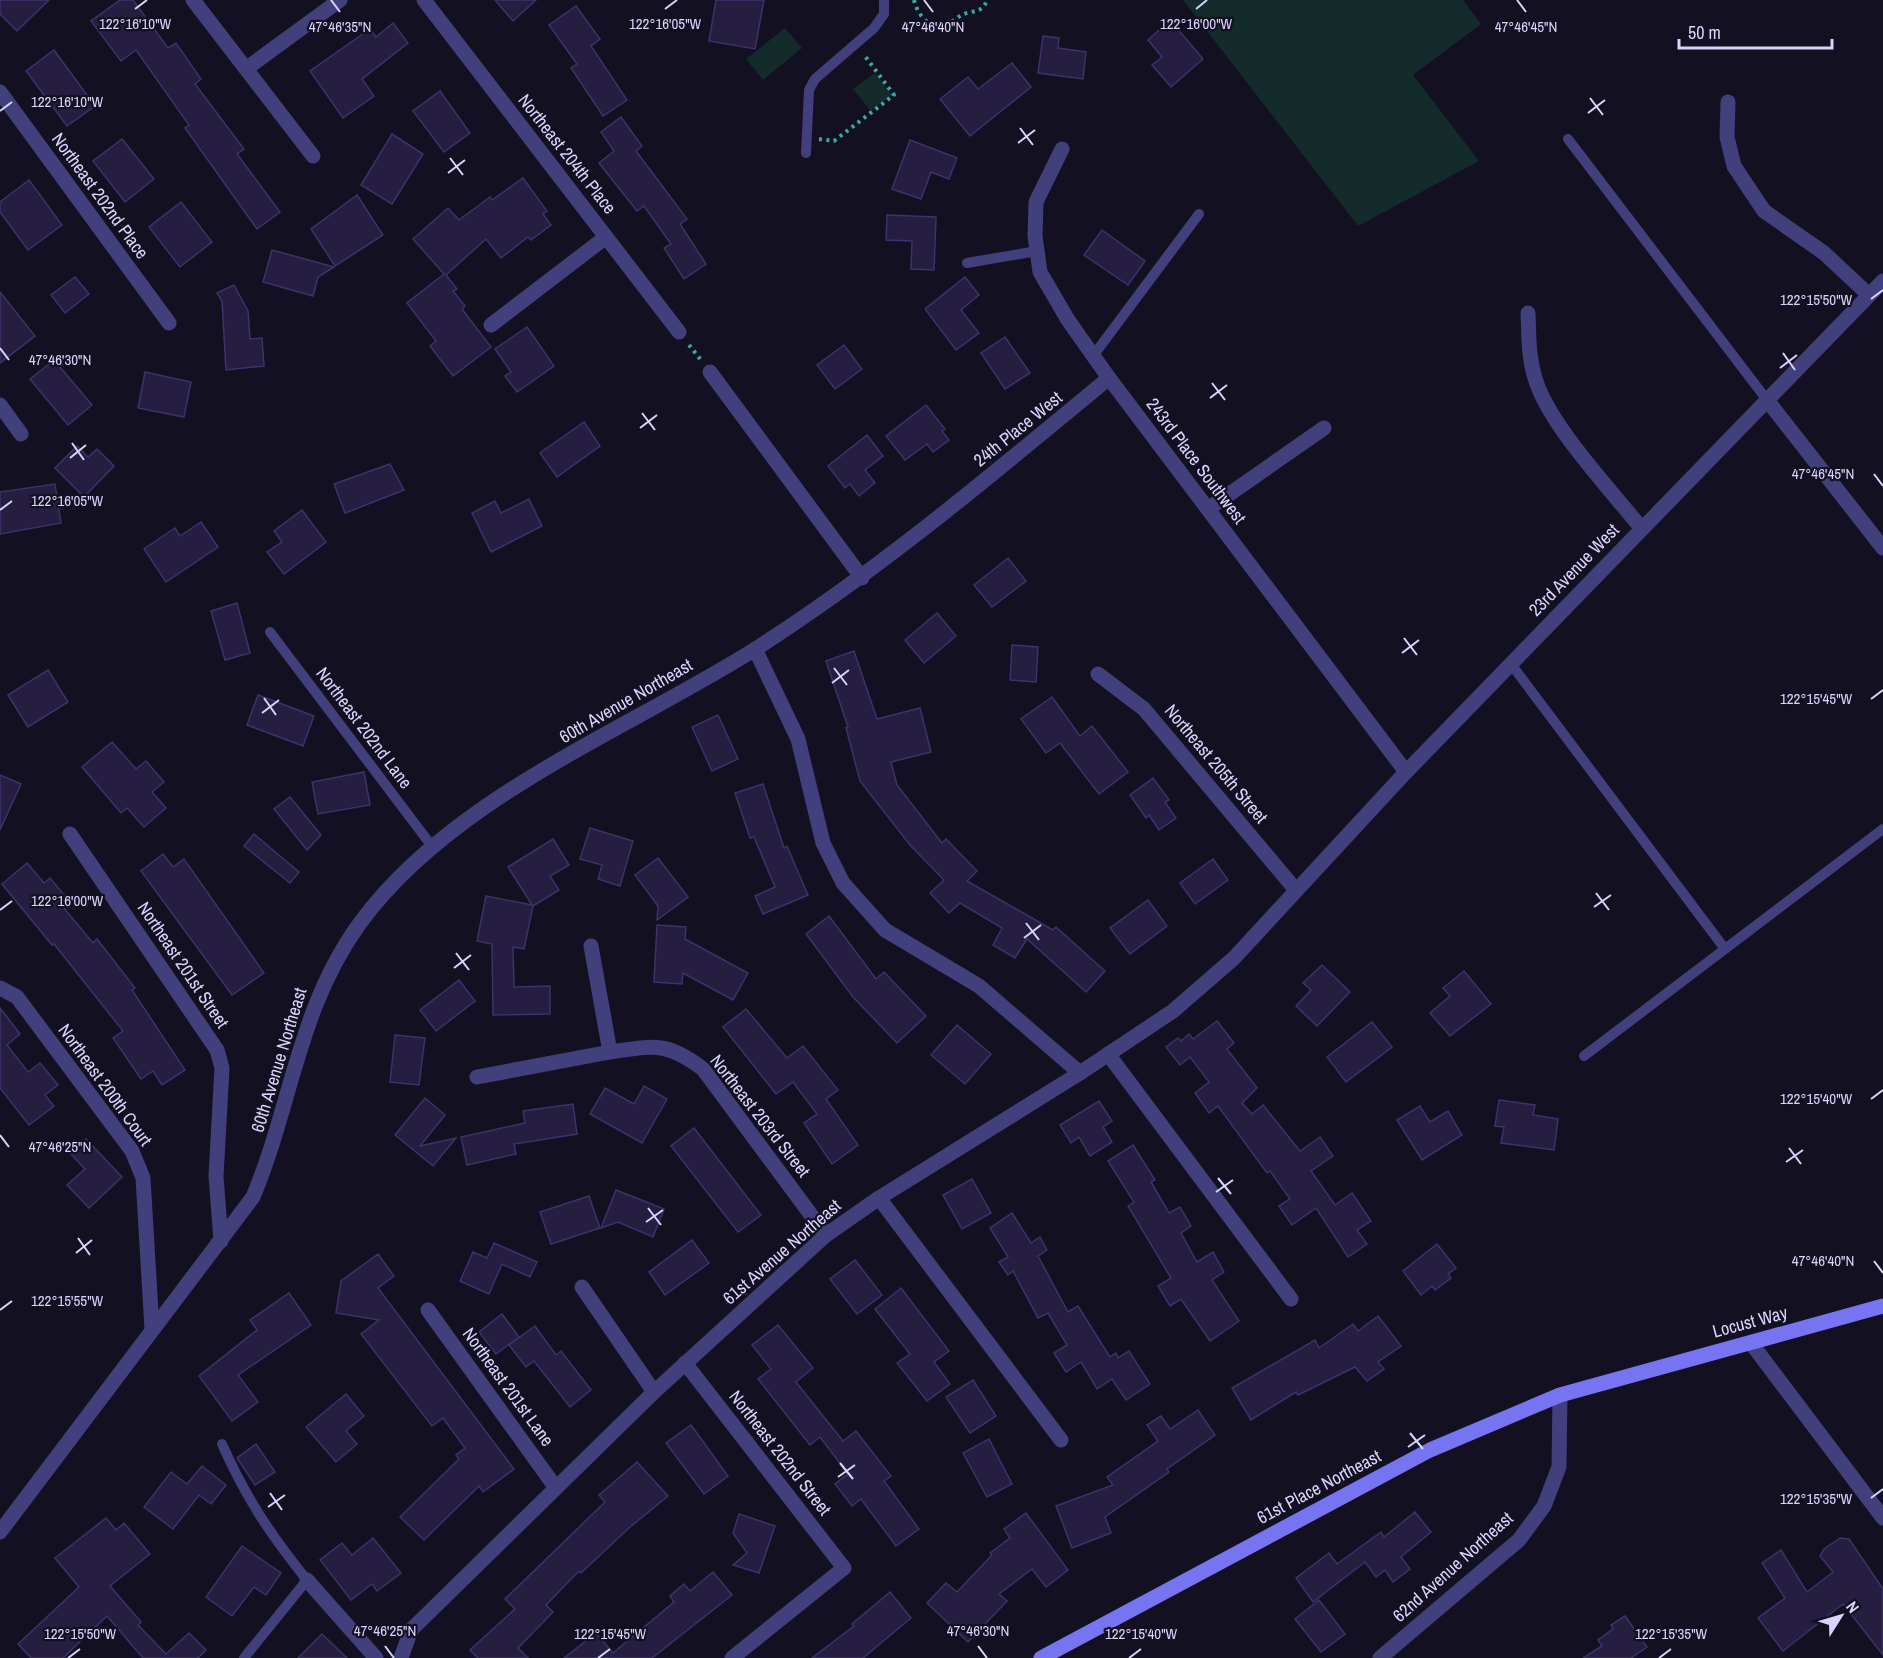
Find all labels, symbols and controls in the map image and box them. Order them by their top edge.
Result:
scale bar [1679,12,1832,50]
text: 122°16'10"W [99,13,171,34]
text: 122°16'05"W [629,13,701,34]
text: 122°16'00"W [1160,13,1232,34]
text: 47°46'35"N [309,16,371,37]
text: 47°46'40"N [902,16,964,37]
text: 47°46'45"N [1495,16,1557,37]
text: 50 m [1688,20,1721,45]
street label: Northeast 204th Place [513,88,622,219]
text: 122°16'10"W [31,91,103,112]
street label: Northeast 202nd Place [46,128,155,264]
text: 122°15'50"W [1780,289,1852,310]
text: 47°46'30"N [29,349,91,370]
street label: 24th Place West [968,385,1067,472]
street label: 243rd Place Southwest [1141,393,1252,529]
text: 47°46'45"N [1792,463,1854,484]
text: 122°16'05"W [31,490,103,511]
street label: 23rd Avenue West [1523,518,1624,622]
street label: 60th Avenue Northeast [555,652,697,749]
street label: Northeast 202nd Lane [310,662,418,794]
text: 122°15'45"W [1780,688,1852,709]
street label: Northeast 205th Street [1159,699,1274,829]
text: 122°16'00"W [31,890,103,911]
street label: Northeast 201st Street [132,897,235,1033]
street label: 60th Avenue Northeast [245,985,312,1135]
street label: Northeast 200th Court [53,1019,158,1151]
street label: Northeast 203rd Street [705,1049,816,1182]
text: 122°15'40"W [1780,1088,1852,1109]
text: 47°46'25"N [29,1136,91,1157]
street label: 61st Avenue Northeast [717,1193,846,1310]
text: 47°46'40"N [1792,1250,1854,1271]
text: 122°15'55"W [31,1290,103,1311]
street label: Locust Way [1710,1299,1791,1344]
street label: Northeast 201st Lane [457,1322,560,1451]
street label: Northeast 202nd Street [724,1385,837,1521]
street label: 61st Place Northeast [1252,1443,1385,1530]
text: 122°15'35"W [1780,1488,1852,1509]
street label: 62nd Avenue Northeast [1387,1506,1518,1627]
north arrow [1811,1586,1871,1646]
text: N [1841,1597,1865,1617]
text: 47°46'25"N [354,1620,416,1641]
text: 47°46'30"N [947,1620,1009,1641]
text: 122°15'50"W [44,1623,116,1644]
text: 122°15'45"W [574,1623,646,1644]
text: 122°15'40"W [1105,1623,1177,1644]
text: 122°15'35"W [1635,1623,1707,1644]

